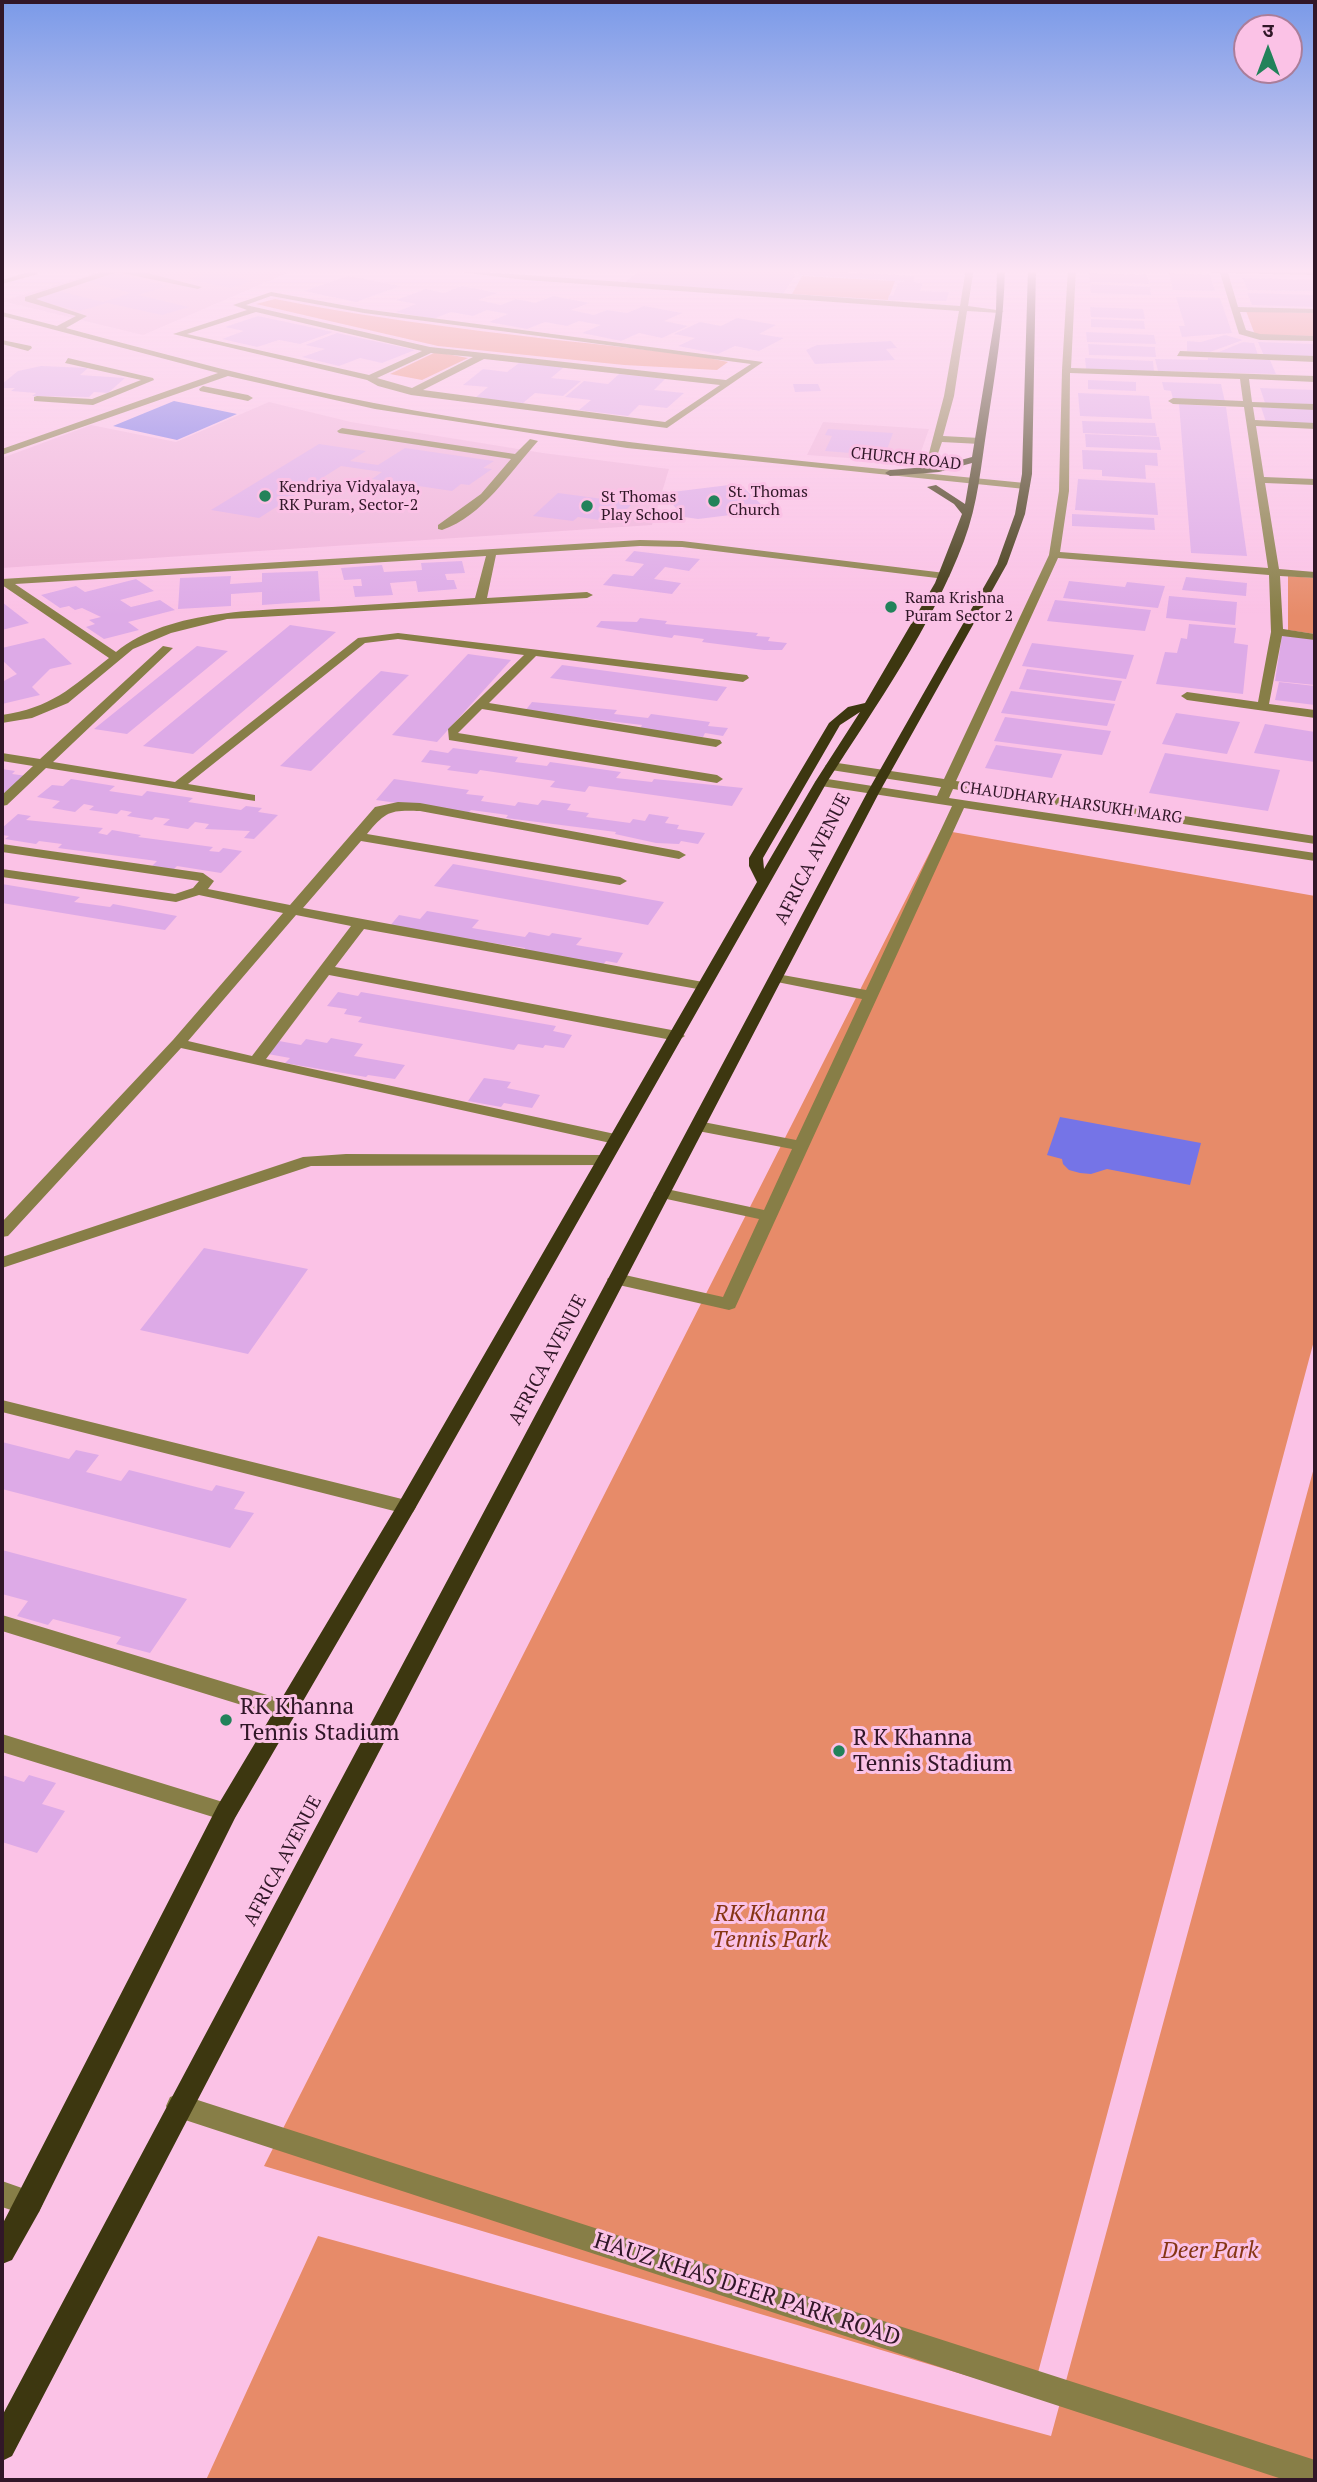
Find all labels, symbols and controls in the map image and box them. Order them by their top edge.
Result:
north arrow [1233,14,1303,84]
text: उ [1262,17,1274,42]
street label: CHURCH ROAD [850,444,962,474]
place label: Kendriya Vidyalaya, RK Puram, Sector-2 [279,477,420,515]
place label: St. Thomas Church [728,482,808,520]
place label: St Thomas Play School [601,487,683,525]
marker: Kendriya Vidyalaya, RK Puram, Sector-2 [257,488,273,504]
marker: St. Thomas Church [706,493,722,509]
marker: St Thomas Play School [579,498,595,514]
place label: Rama Krishna Puram Sector 2 [905,588,1013,626]
marker: Rama Krishna Puram Sector 2 [883,599,899,615]
street label: CHAUDHARY HARSUKH MARG [959,778,1183,828]
street label: AFRICA AVENUE [770,790,856,928]
street label: AFRICA AVENUE [504,1291,592,1429]
place label: RK Khanna Tennis Stadium [240,1693,399,1747]
marker: RK Khanna Tennis Stadium [218,1712,234,1728]
place label: R K Khanna Tennis Stadium [853,1724,1012,1778]
marker: R K Khanna Tennis Stadium [831,1743,847,1759]
street label: AFRICA AVENUE [239,1792,327,1930]
park label: RK Khanna Tennis Park [712,1900,828,1954]
street label: HAUZ KHAS DEER PARK ROAD [590,2227,904,2353]
park label: Deer Park [1162,2237,1258,2265]

